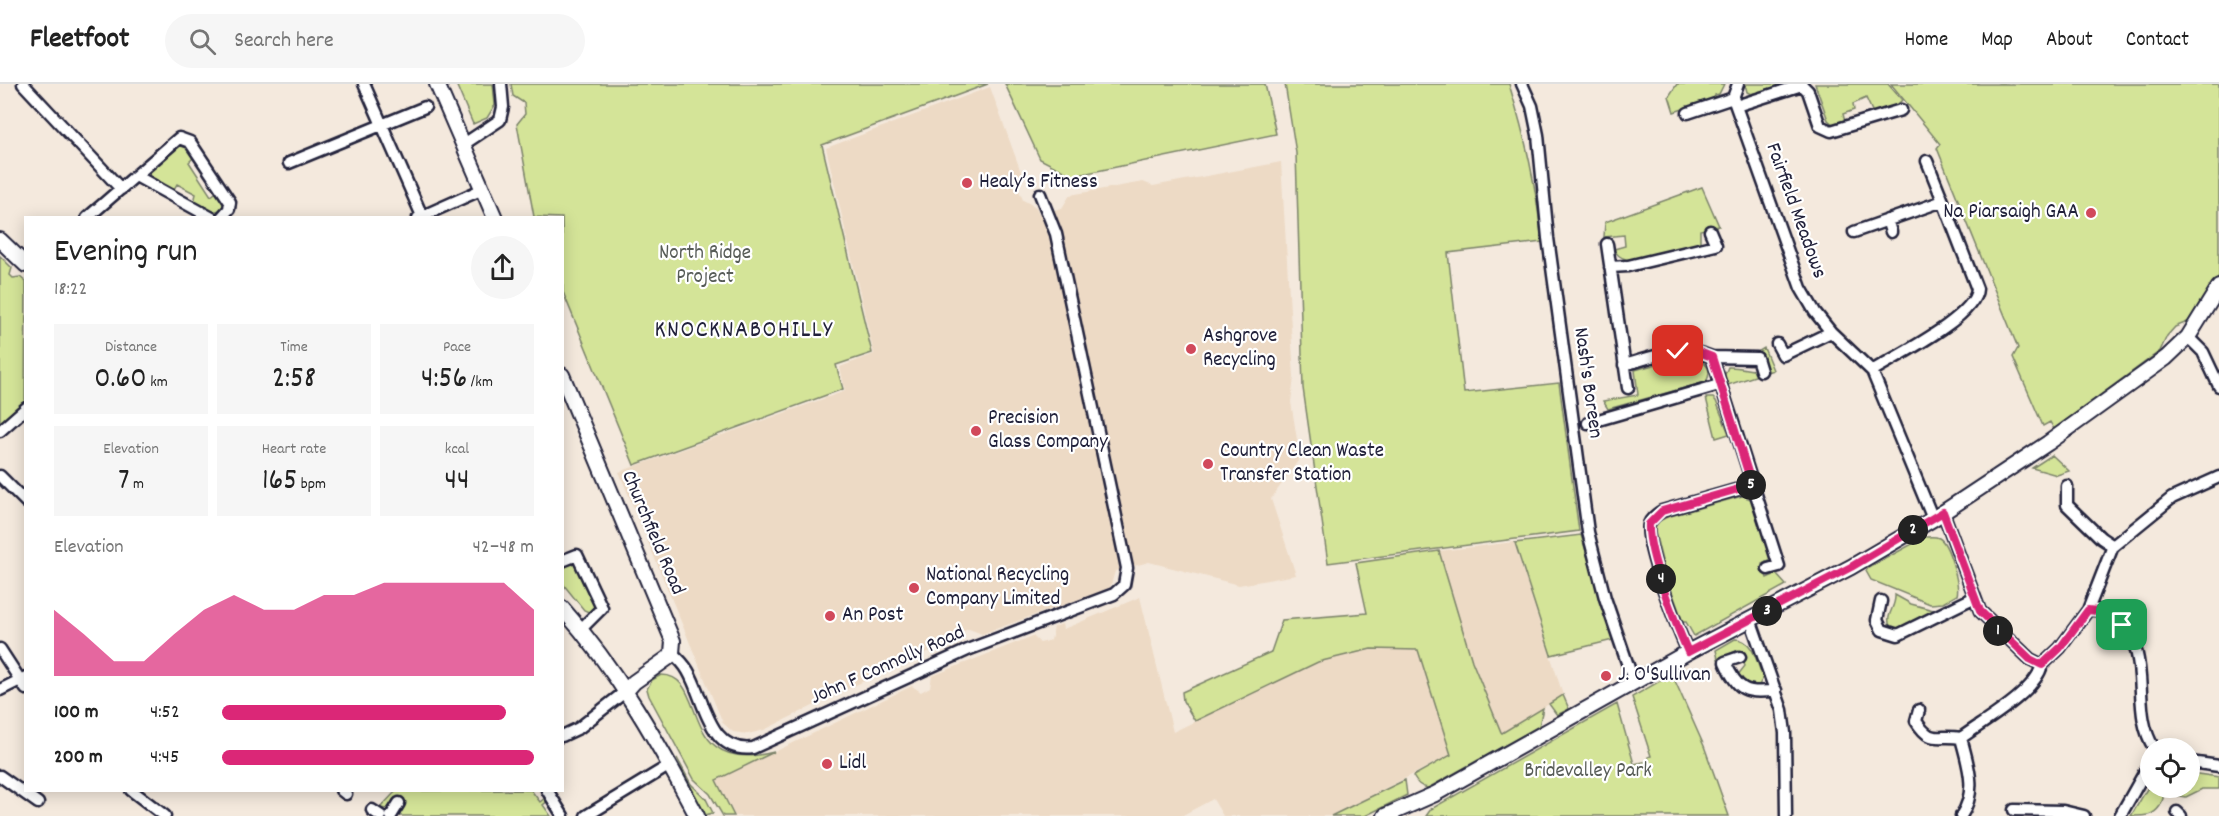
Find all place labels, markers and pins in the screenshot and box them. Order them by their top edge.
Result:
place label: Healy’s Fitness [979,168,1098,198]
marker: Healy’s Fitness [960,176,974,190]
place label: Na Piarsaigh GAA [1943,198,2079,228]
marker: Na Piarsaigh GAA [2084,206,2098,220]
place label: Ashgrove Recycling [1203,322,1277,376]
pin [1652,325,1703,376]
marker: Ashgrove Recycling [1184,342,1198,356]
place label: Precision Glass Company [988,404,1108,458]
marker: Precision Glass Company [969,424,983,438]
place label: Country Clean Waste Transfer Station [1220,437,1384,491]
marker: Country Clean Waste Transfer Station [1201,457,1215,471]
pin: 5 [1736,470,1766,500]
pin: 2 [1898,515,1928,545]
place label: National Recycling Company Limited [926,561,1069,615]
pin: 4 [1646,564,1676,594]
marker: National Recycling Company Limited [907,581,921,595]
pin: 3 [1752,596,1782,626]
pin [2096,599,2147,650]
place label: An Post [842,601,904,631]
marker: An Post [823,609,837,623]
pin: 1 [1983,616,2013,646]
place label: J. O'Sullivan [1618,661,1711,691]
marker: J. O'Sullivan [1599,669,1613,683]
place label: Lidl [839,749,866,779]
marker: Lidl [820,757,834,771]

